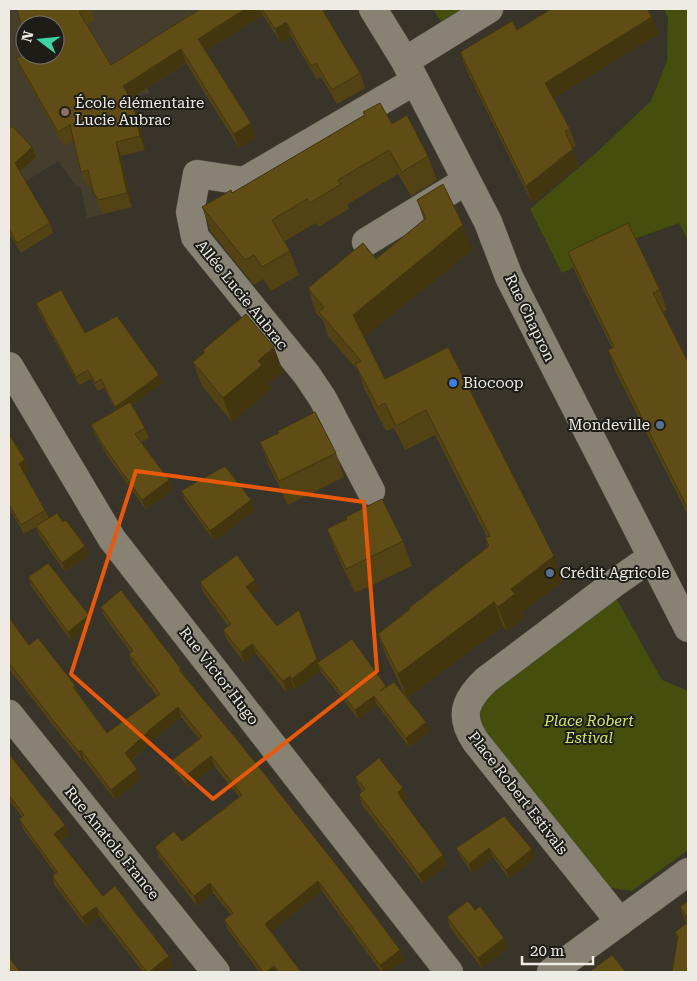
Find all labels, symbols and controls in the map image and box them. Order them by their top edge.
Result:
north arrow [15,15,65,65]
text: N [18,29,37,44]
place label: École élémentaire Lucie Aubrac [75,94,204,129]
marker: École élémentaire Lucie Aubrac [59,106,71,118]
street label: Allée Lucie Aubrac [192,237,292,353]
street label: Rue Chapron [501,271,559,365]
place label: Biocoop [463,374,524,392]
marker: Biocoop [447,377,459,389]
place label: Mondeville [568,416,650,434]
marker: Mondeville [654,419,666,431]
place label: Crédit Agricole [560,564,670,582]
marker: Crédit Agricole [544,567,556,579]
street label: Rue Victor Hugo [175,624,263,728]
park label: Place Robert Estival [543,712,634,747]
street label: Place Robert Estivals [464,728,572,858]
street label: Rue Anatole France [61,783,163,903]
scale bar [522,934,593,966]
text: 20 m [530,942,565,960]

